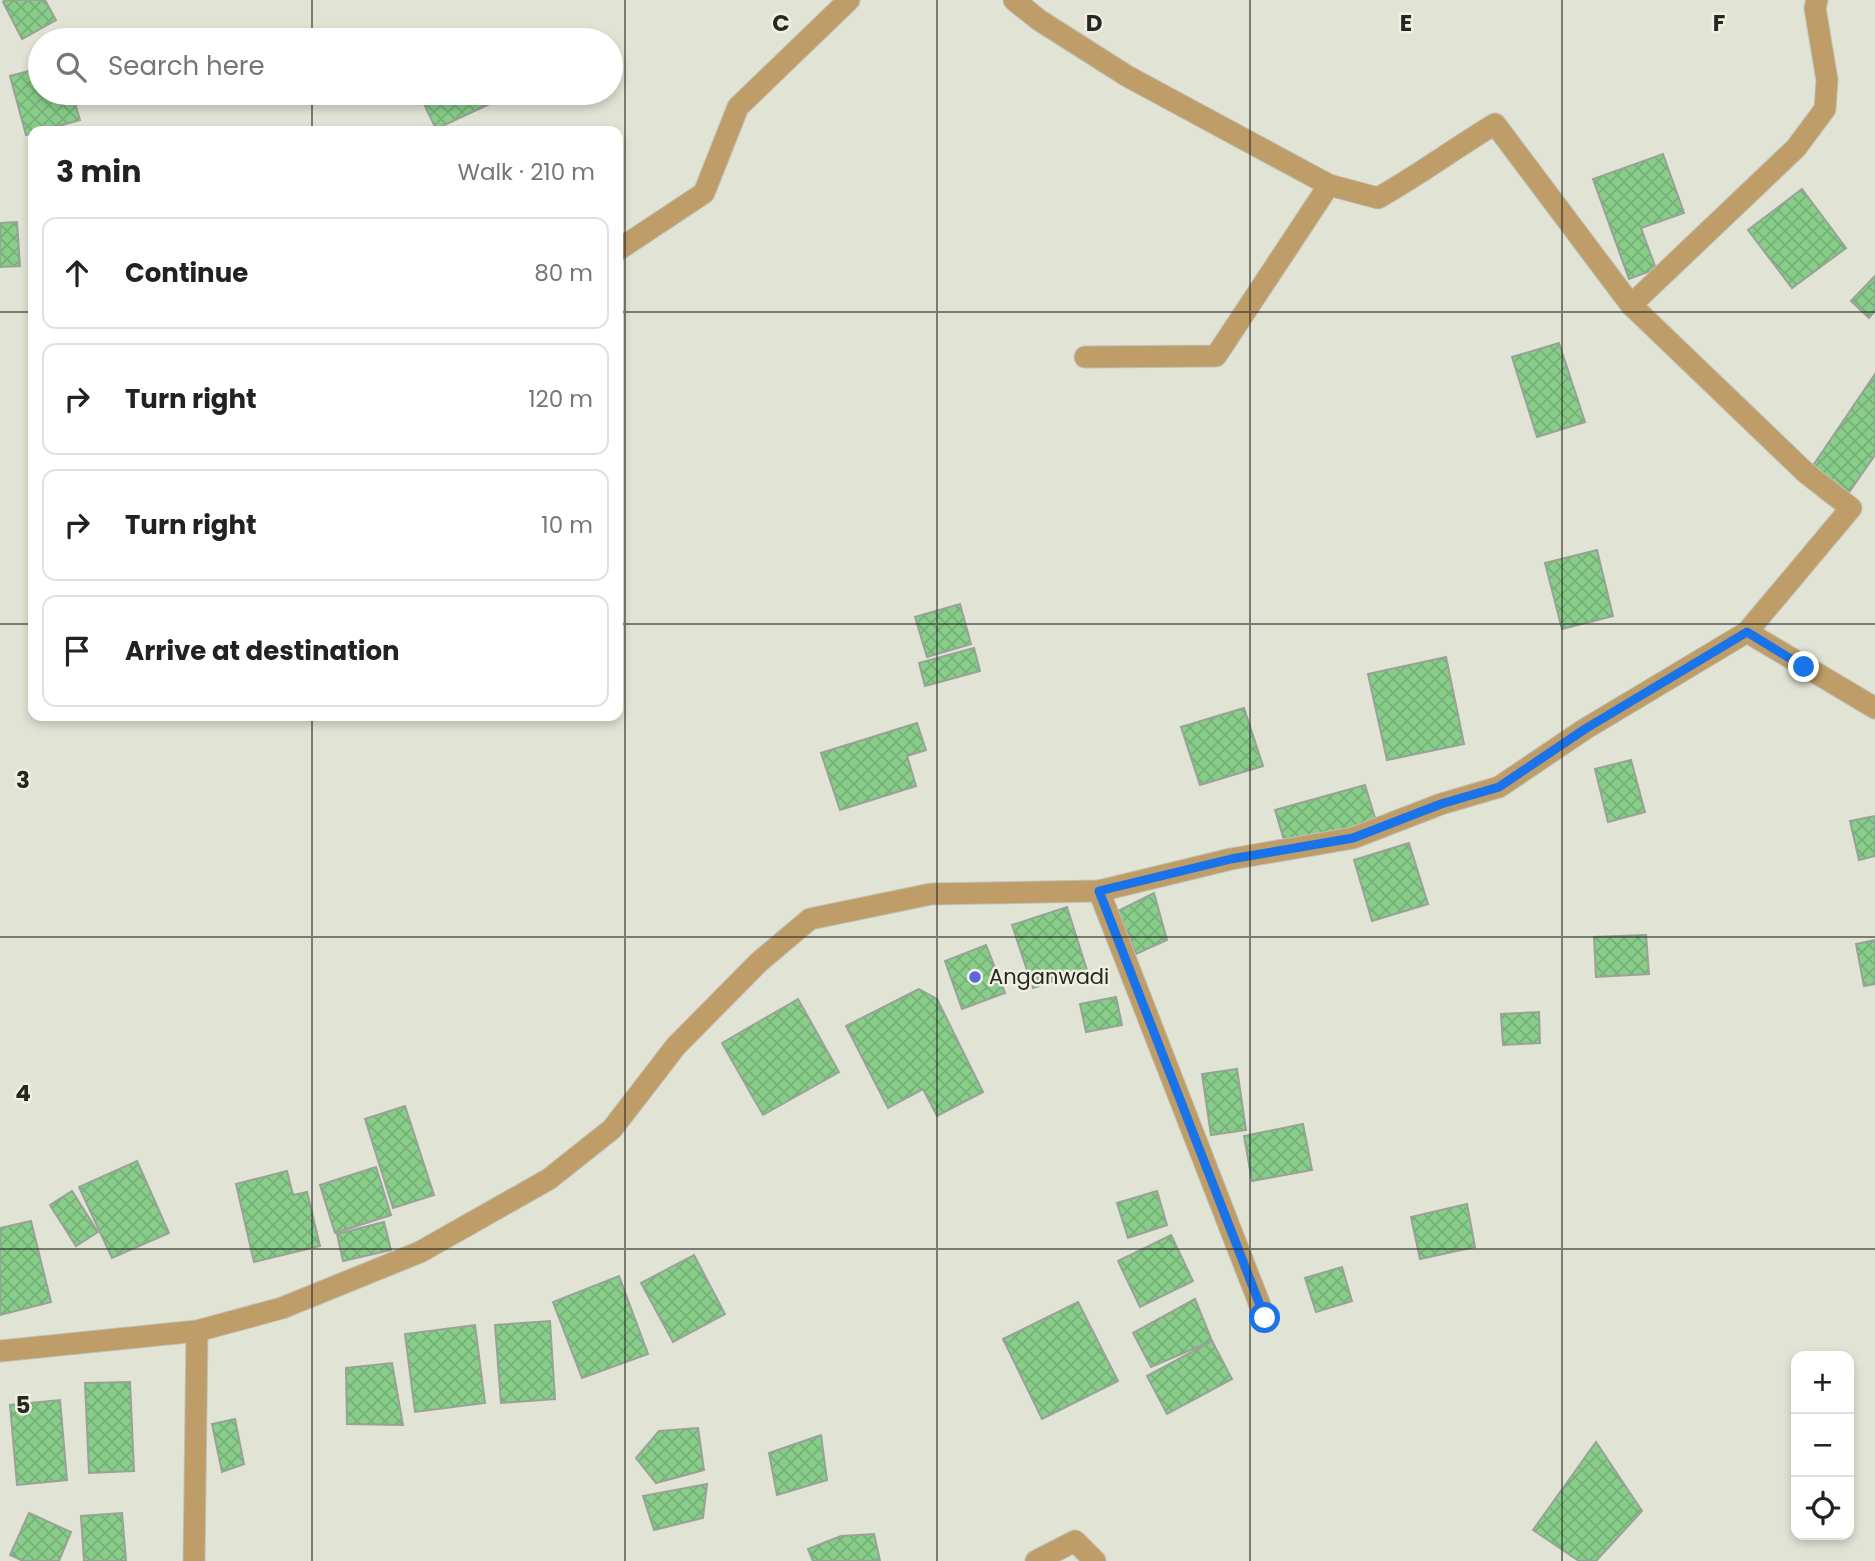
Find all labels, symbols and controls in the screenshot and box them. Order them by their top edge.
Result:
text: C [772,7,790,39]
text: D [1086,7,1102,39]
text: E [1400,7,1412,39]
text: F [1713,7,1725,39]
search box [28,28,623,105]
icon: search [52,48,90,86]
text: Search here [108,48,265,84]
text: 3 min [56,150,141,193]
text: Walk · 210 m [457,156,595,188]
icon: ahead [58,254,96,292]
text: Continue [125,255,248,291]
text: 80 m [534,257,593,289]
icon: right [58,380,96,418]
text: Turn right [125,381,257,417]
text: 120 m [528,383,593,415]
icon: right [58,506,96,544]
text: Turn right [125,507,257,543]
text: 10 m [541,509,593,541]
icon: arrive [58,632,96,670]
text: Arrive at destination [125,633,400,669]
route end [1788,651,1819,682]
text: 3 [16,764,30,796]
place label: Anganwadi [989,962,1109,991]
marker: Anganwadi [967,969,983,985]
text: 4 [15,1077,31,1109]
route start [1249,1302,1280,1333]
map controls [1791,1351,1854,1540]
button: + [1791,1351,1854,1414]
text: 5 [16,1389,30,1421]
button: − [1791,1414,1854,1477]
button: locate [1791,1477,1854,1540]

